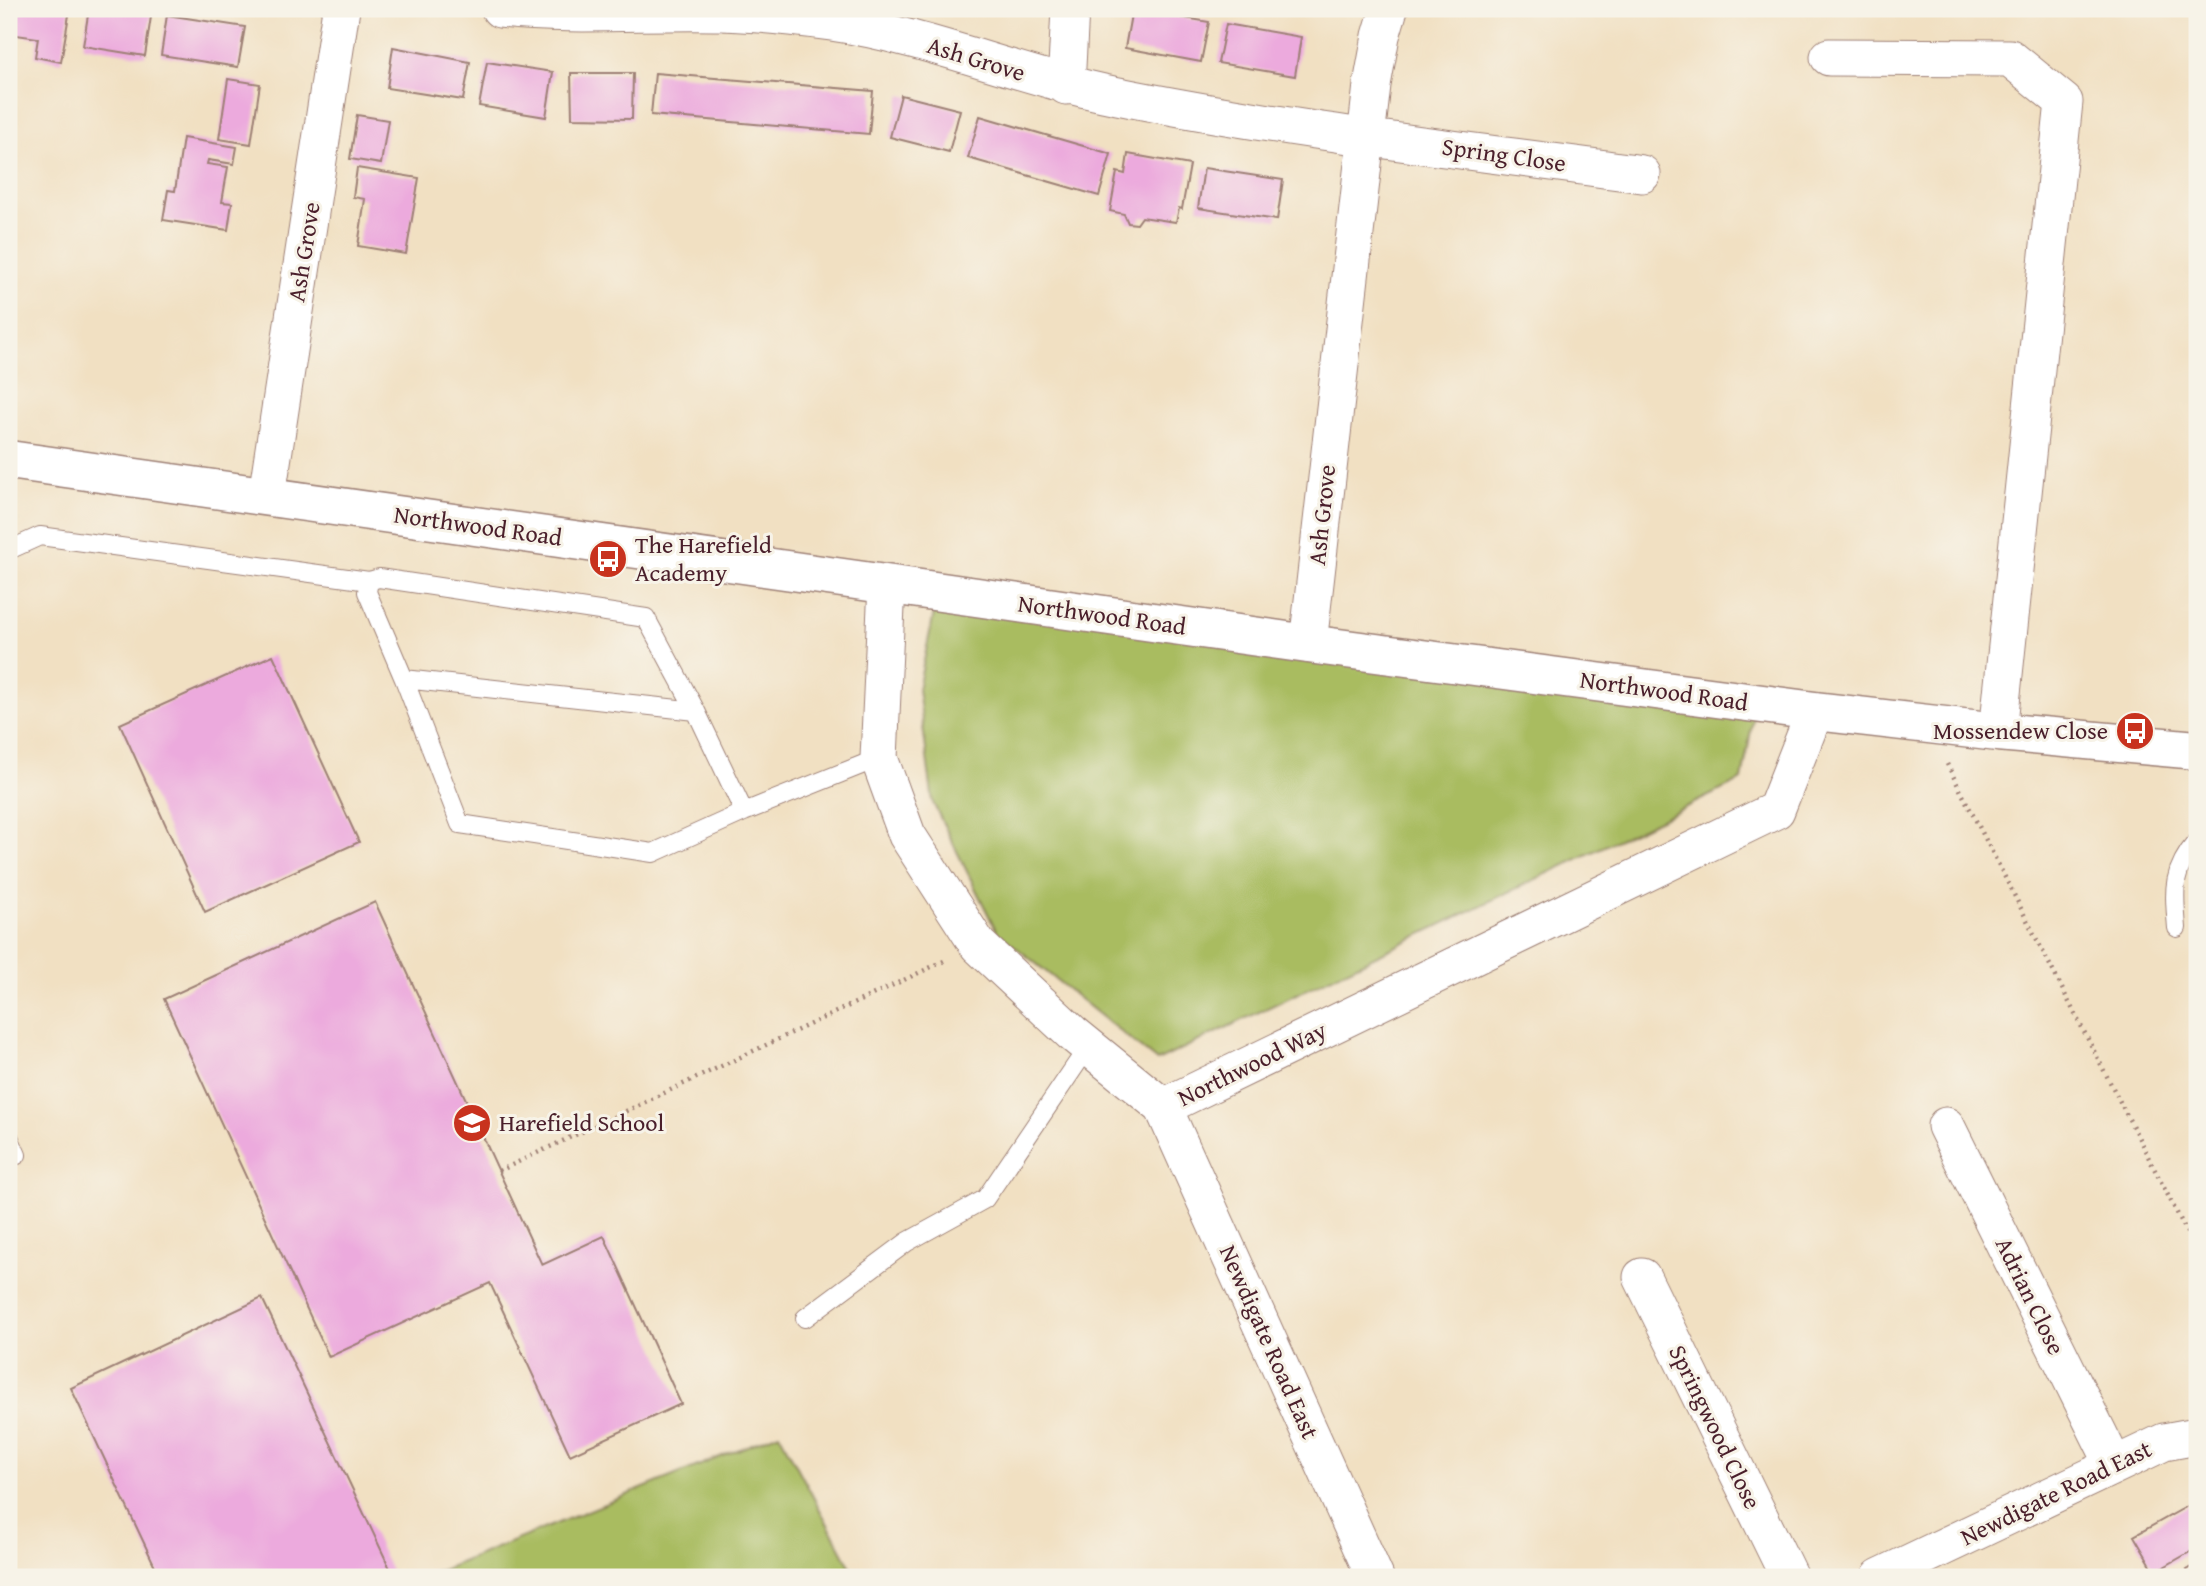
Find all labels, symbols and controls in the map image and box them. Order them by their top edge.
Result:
street label: Ash Grove [923,27,1030,90]
street label: Spring Close [1440,128,1568,181]
street label: Ash Grove [278,199,329,304]
street label: Ash Grove [1299,463,1344,567]
street label: Northwood Road [392,496,564,555]
place label: The Harefield Academy [635,527,772,590]
bus stop icon: The Harefield Academy [587,538,629,580]
street label: Northwood Road [1016,585,1188,644]
street label: Northwood Road [1578,661,1750,720]
bus stop icon: Mossendew Close [2114,710,2156,752]
place label: Mossendew Close [1933,713,2108,748]
street label: Northwood Way [1171,1012,1332,1115]
school or university icon: Harefield School [451,1102,493,1144]
place label: Harefield School [499,1105,665,1140]
street label: Adrian Close [1987,1231,2074,1360]
street label: Newdigate Road East [1211,1239,1328,1445]
street label: Springwood Close [1661,1339,1770,1515]
street label: Newdigate Road East [1954,1431,2158,1554]

